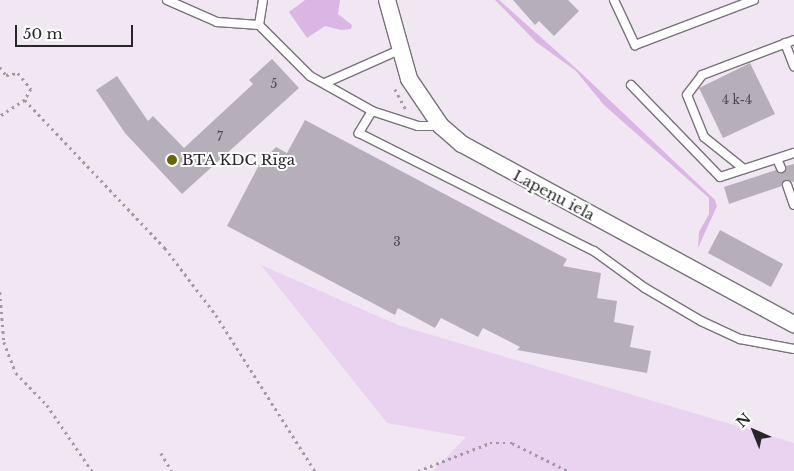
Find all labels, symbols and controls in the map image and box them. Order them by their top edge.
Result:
scale bar [18,15,135,47]
text: 50 m [23,24,63,43]
house number: 5 [271,77,277,91]
house number: 4 k-4 [722,93,752,107]
house number: 7 [217,130,223,144]
place label: BTA KDC Rīga [182,151,296,169]
marker: BTA KDC Rīga [166,154,178,166]
street label: Lapeņu iela [510,166,598,224]
house number: 3 [393,235,401,249]
north arrow [729,406,779,456]
text: N [733,409,755,431]

